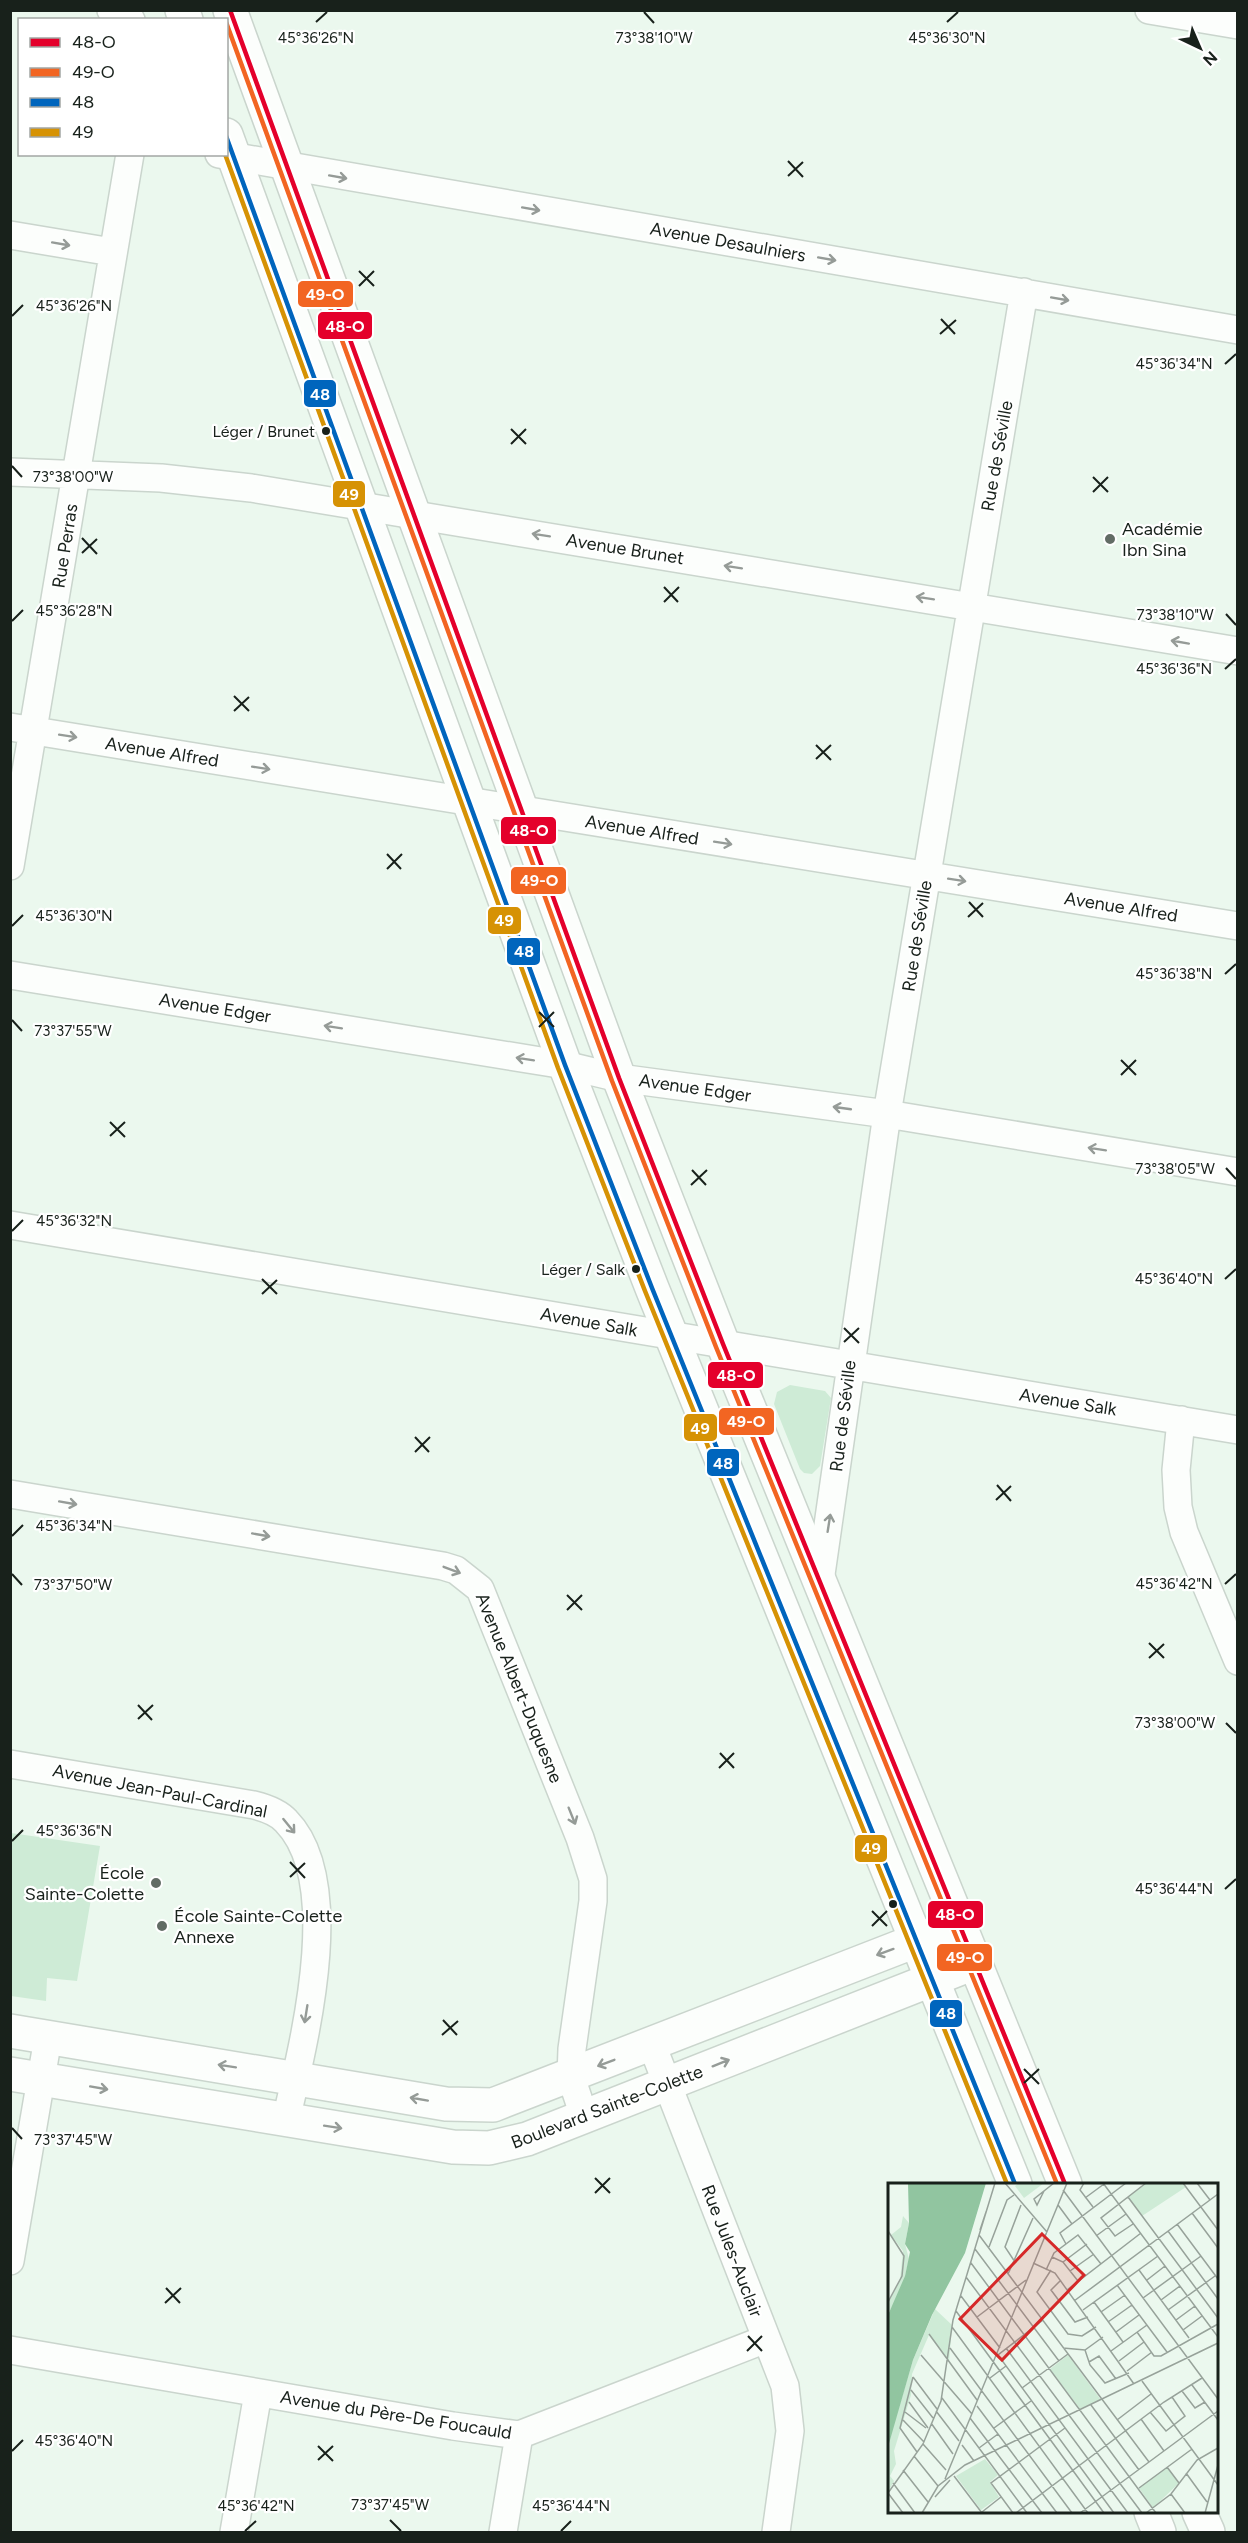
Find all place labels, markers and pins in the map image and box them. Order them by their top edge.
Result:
place label: Léger / Brunet [212,422,315,441]
marker: Léger / Brunet [320,425,332,437]
place label: Académie Ibn Sina [1122,518,1203,561]
marker: Académie Ibn Sina [1103,532,1117,546]
place label: Léger / Salk [541,1260,625,1279]
marker: Léger / Salk [630,1263,642,1275]
place label: École Sainte-Colette [25,1862,144,1905]
marker: École Sainte-Colette [149,1876,163,1890]
unlabelled marker [887,1898,899,1910]
place label: École Sainte-Colette Annexe [174,1905,342,1948]
marker: École Sainte-Colette Annexe [155,1919,169,1933]

